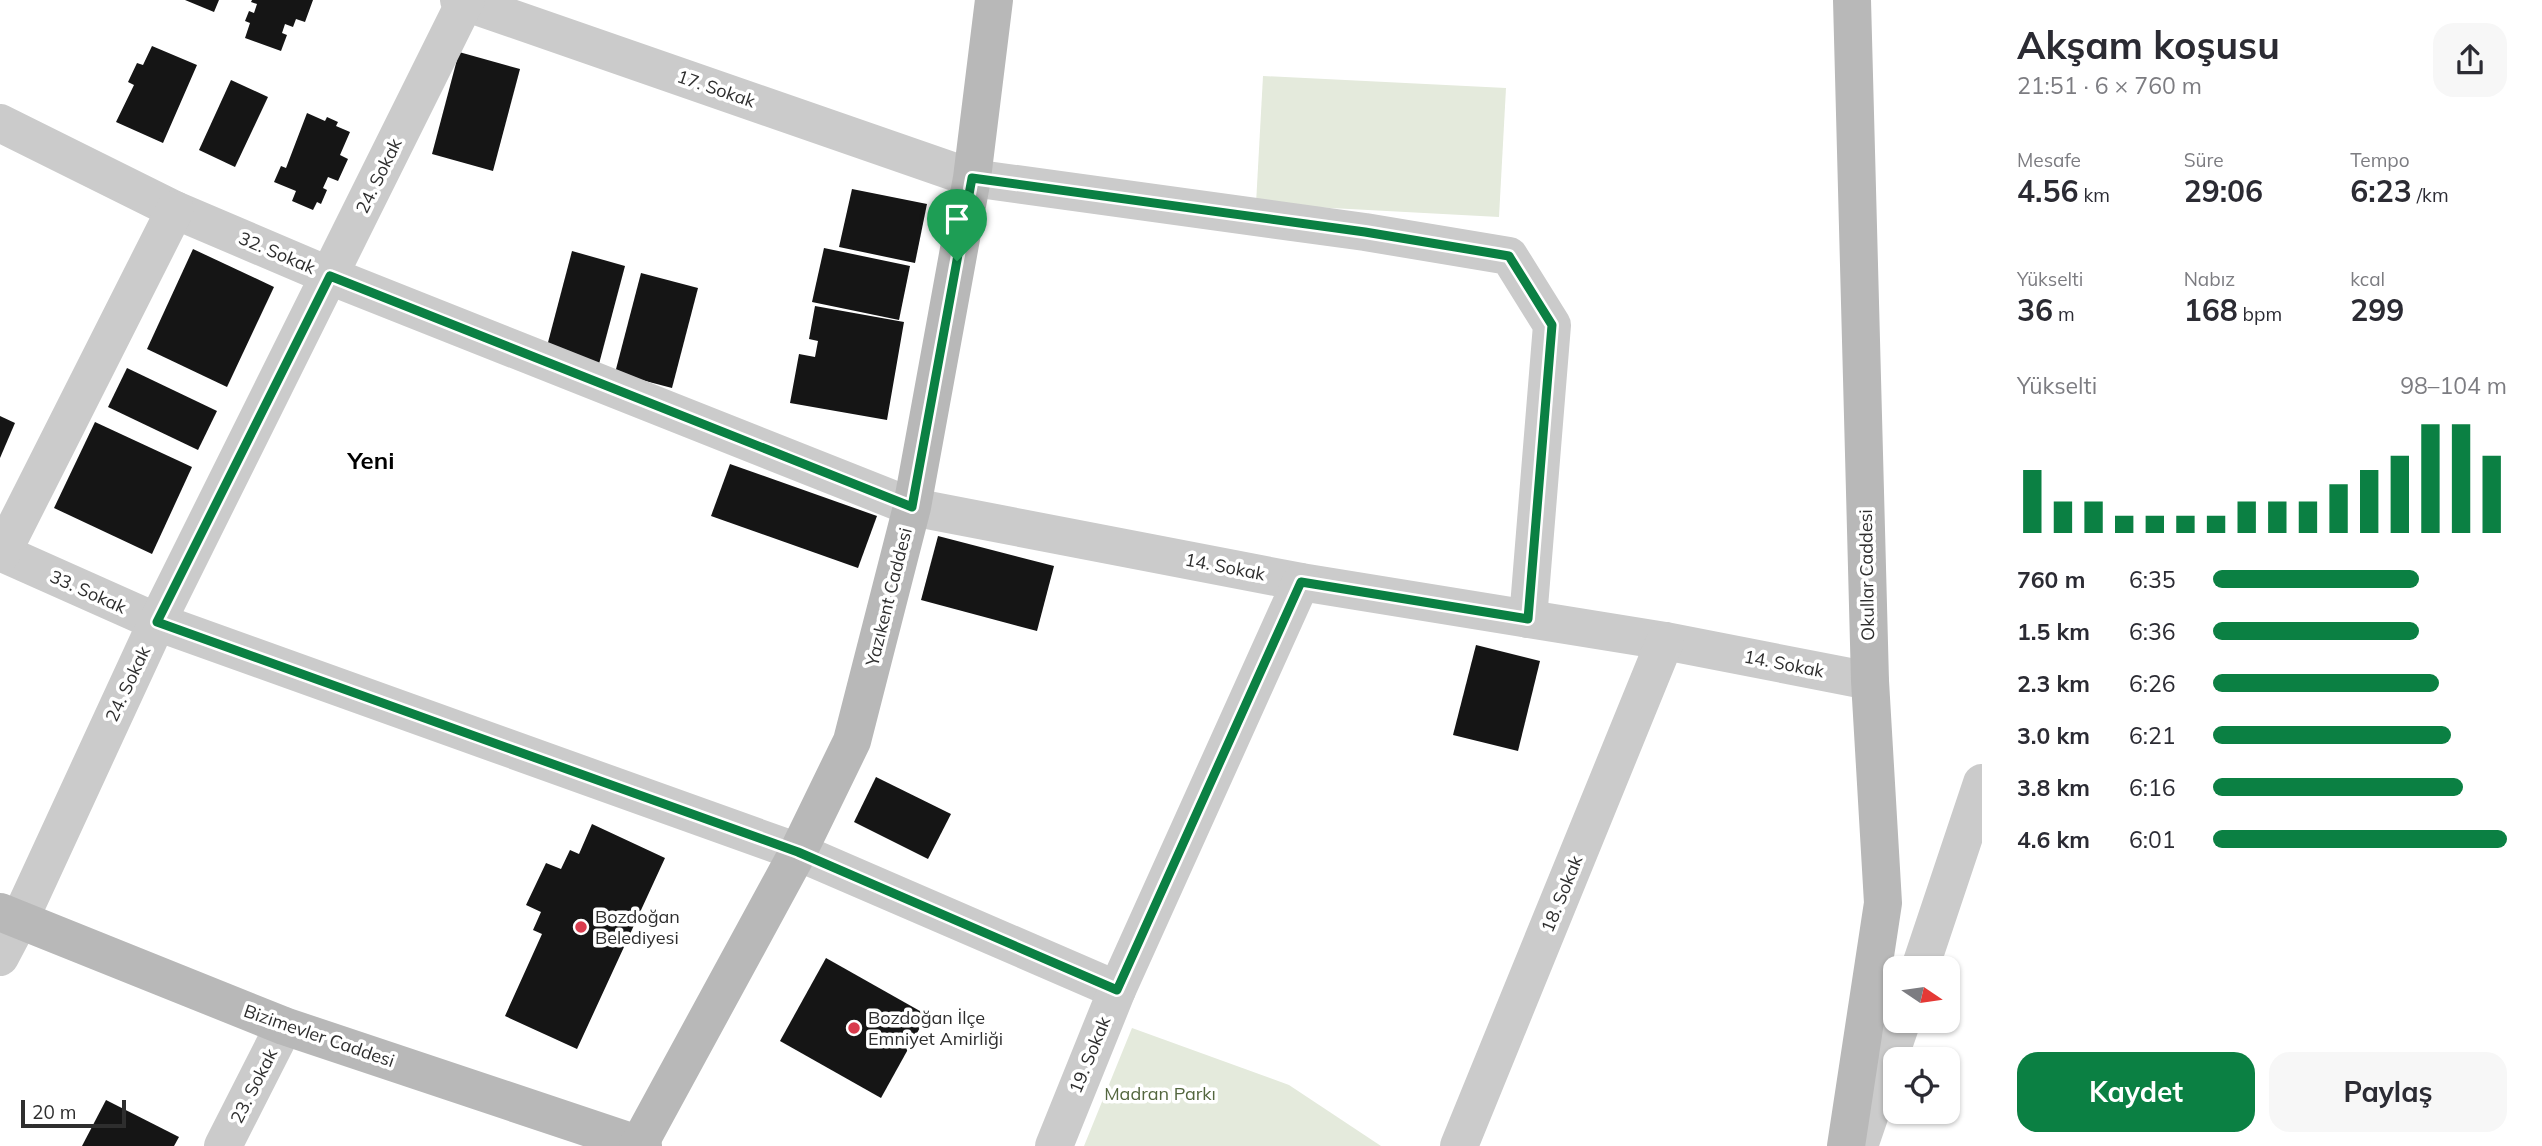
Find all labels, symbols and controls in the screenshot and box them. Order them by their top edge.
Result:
text: Akşam koşusu [2017,21,2280,69]
button: share [2433,23,2507,97]
street label: 17. Sokak [674,64,759,113]
text: 21:51 · 6 × 760 m [2017,71,2202,100]
street label: 24. Sokak [350,134,407,217]
text: Mesafe [2017,148,2081,172]
text: Süre [2184,148,2224,172]
text: Tempo [2350,148,2410,172]
text: 4.56 [2017,172,2078,210]
text: 29:06 [2184,172,2263,210]
text: 6:23 [2350,172,2412,210]
text: km [2078,183,2110,207]
text: /km [2412,183,2449,207]
pin [927,189,987,261]
icon: arrive [938,200,976,238]
street label: 32. Sokak [235,226,320,279]
text: Yükselti [2017,267,2083,291]
text: Nabız [2184,267,2235,291]
text: kcal [2350,267,2385,291]
text: 36 [2017,291,2053,329]
text: 168 [2184,291,2238,329]
text: 299 [2350,291,2404,329]
text: m [2053,302,2075,326]
text: bpm [2238,302,2282,326]
text: Yükselti [2017,371,2097,400]
text: 98–104 m [2400,371,2507,400]
district label: Yeni [347,445,395,475]
street label: Okullar Caddesi [1854,509,1879,641]
street label: Yazıkent Caddesi [860,525,917,669]
street label: 14. Sokak [1183,547,1268,586]
street label: 33. Sokak [46,565,131,619]
text: 760 m [2017,565,2085,594]
text: 6:35 [2129,565,2176,594]
text: 1.5 km [2017,617,2090,646]
text: 6:36 [2129,617,2176,646]
street label: 24. Sokak [100,642,155,725]
street label: 14. Sokak [1742,644,1827,683]
text: 2.3 km [2017,669,2090,698]
text: 6:26 [2129,669,2176,698]
text: 3.0 km [2017,721,2090,750]
text: 6:21 [2129,721,2176,750]
text: 3.8 km [2017,773,2090,802]
text: 6:16 [2129,773,2176,802]
text: 4.6 km [2017,825,2090,854]
text: 6:01 [2129,825,2176,854]
street label: 18. Sokak [1536,851,1588,936]
place label: Bozdoğan Belediyesi [595,905,680,949]
marker: Bozdoğan Belediyesi [573,919,589,935]
north arrow [1883,956,1960,1032]
map controls [1883,956,1960,1124]
street label: Bizimevler Caddesi [241,999,398,1072]
place label: Bozdoğan İlçe Emniyet Amirliği [868,1006,1003,1050]
street label: 19. Sokak [1064,1012,1116,1097]
marker: Bozdoğan İlçe Emniyet Amirliği [846,1020,862,1036]
street label: 23. Sokak [225,1044,283,1127]
button: locate [1883,1047,1960,1124]
button: Kaydet [2017,1052,2255,1132]
button: Paylaş [2269,1052,2507,1132]
park label: Madran Parkı [1104,1082,1216,1105]
scale bar [21,1097,126,1129]
text: 20 m [32,1100,76,1124]

